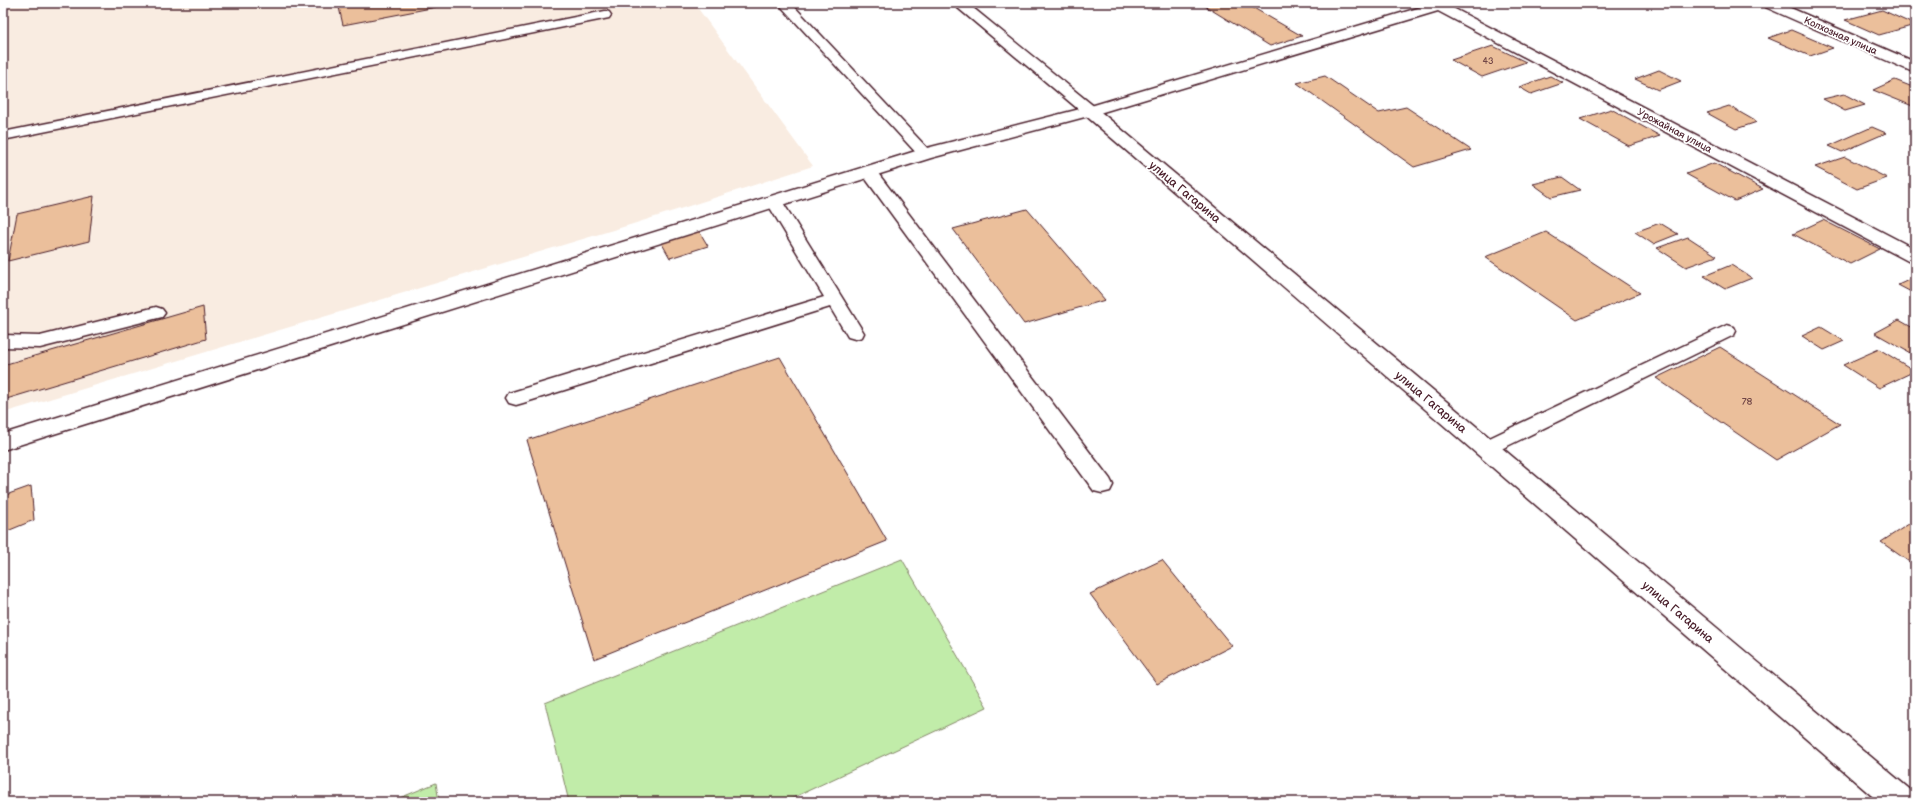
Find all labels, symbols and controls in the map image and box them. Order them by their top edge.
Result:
street label: Колхозная улица [1802,14,1879,58]
house number: 43 [1482,56,1494,67]
street label: Урожайная улица [1635,106,1714,156]
street label: улица Гагарина [1146,158,1224,227]
street label: улица Гагарина [1392,368,1470,437]
house number: 78 [1742,396,1753,408]
street label: улица Гагарина [1639,578,1717,647]

